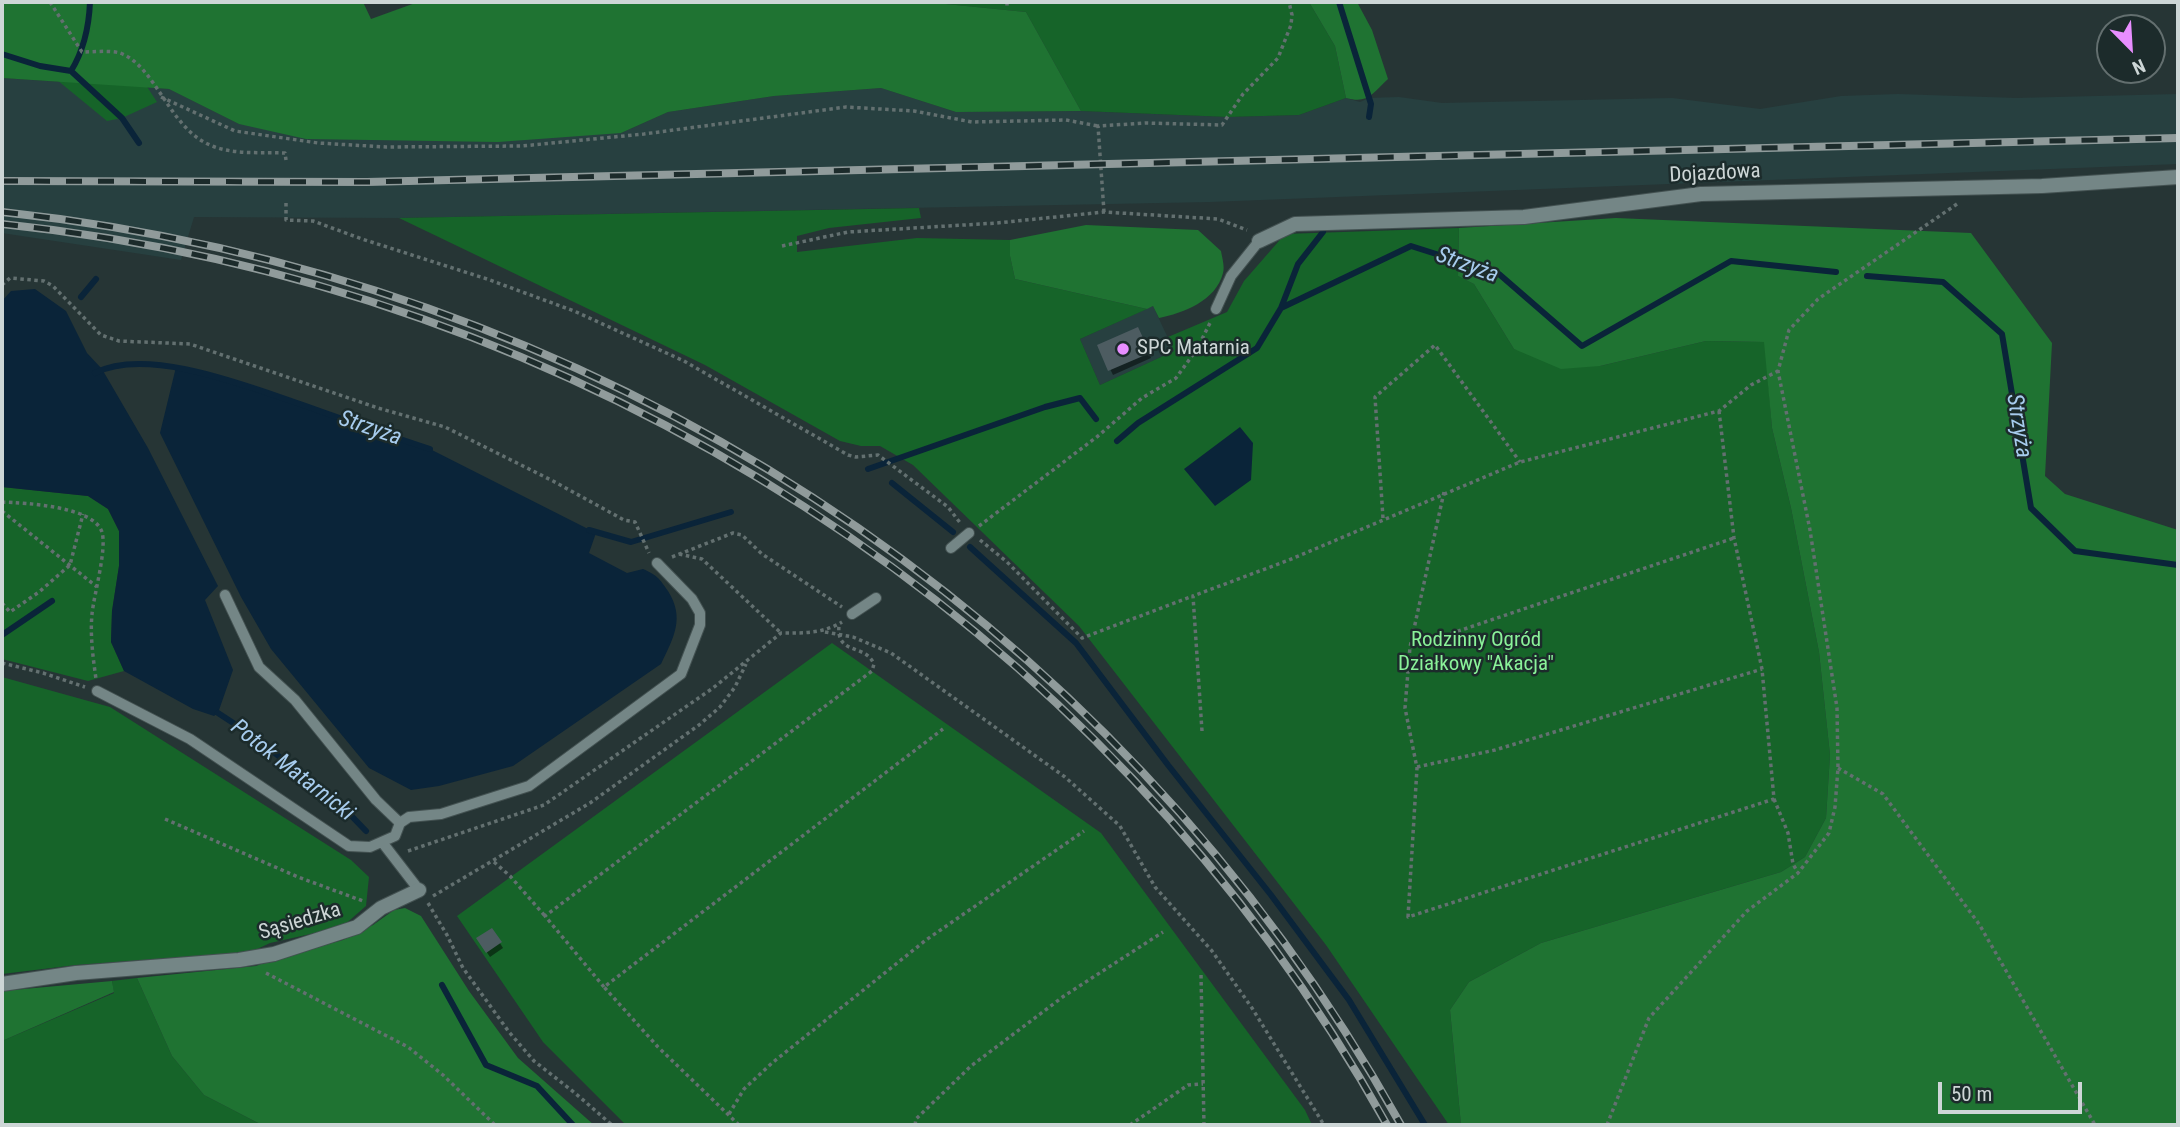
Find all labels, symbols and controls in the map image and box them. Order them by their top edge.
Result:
north arrow [2096,14,2166,84]
text: N [2129,54,2149,80]
street label: Dojazdowa [1669,159,1761,189]
water label: Strzyża [1432,242,1502,290]
place label: SPC Matarnia [1137,336,1250,362]
marker: SPC Matarnia [1115,341,1131,357]
water label: Strzyża [1999,392,2037,460]
water label: Strzyża [335,405,405,453]
park label: Rodzinny Ogród Działkowy "Akacja" [1398,628,1554,678]
water label: Potok Matarnicki [225,714,359,828]
street label: Sąsiedzka [256,898,344,946]
scale bar [1942,1068,2086,1112]
text: 50 m [1951,1082,1992,1106]

